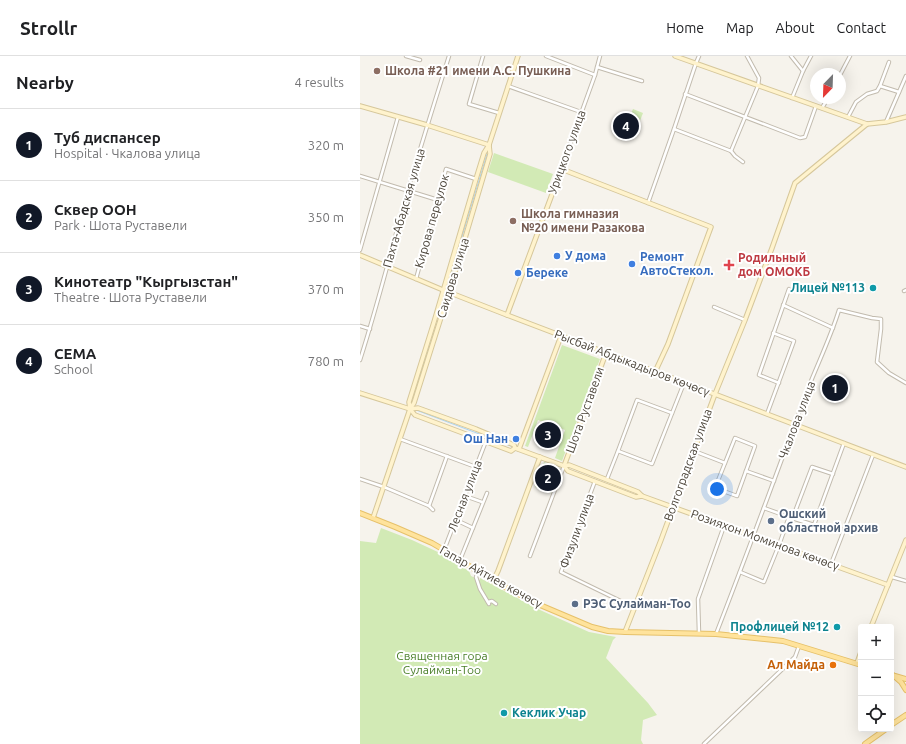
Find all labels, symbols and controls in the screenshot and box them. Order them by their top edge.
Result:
text: Strollr [20,17,77,39]
text: Home [666,20,704,36]
text: Map [726,20,754,36]
text: About [776,20,815,36]
text: Contact [837,20,886,36]
place label: Школа #21 имени А.С. Пушкина [385,64,571,77]
marker: Школа #21 имени А.С. Пушкина [372,66,382,76]
north arrow [810,68,846,104]
text: Nearby [16,73,74,92]
text: 4 results [294,75,344,89]
street label: Урицкого улица [545,108,588,195]
pin: 4 [613,111,639,141]
text: Туб диспансер [54,129,161,146]
text: 1 [25,138,33,152]
text: 320 m [308,138,344,152]
text: Hospital · Чкалова улица [54,146,200,160]
street label: Пахта-Абадская улица [380,147,427,269]
street label: Кирова переулок [412,172,451,269]
text: Сквер ООН [54,201,137,218]
place label: Школа гимназия №20 имени Разакова [521,207,645,234]
text: 2 [25,210,33,224]
text: 350 m [308,210,344,224]
marker: Школа гимназия №20 имени Разакова [508,216,518,226]
text: Park · Шота Руставели [54,218,187,232]
street label: Саидова улица [434,236,471,319]
place label: У дома [565,249,606,262]
place label: Ремонт АвтоСтекол. [640,250,713,277]
marker: У дома [552,251,562,261]
place label: Родильный дом ОМОКБ [738,251,811,278]
marker: Ремонт АвтоСтекол. [627,259,637,269]
marker: Родильный дом ОМОКБ [723,259,735,271]
place label: Береке [526,266,568,279]
marker: Береке [513,268,523,278]
text: Кинотеатр "Кыргызстан" [54,273,238,290]
place label: Лицей №113 [790,281,865,294]
text: 3 [25,282,33,296]
text: 370 m [308,282,344,296]
marker: Лицей №113 [868,283,878,293]
text: Theatre · Шота Руставели [54,290,207,304]
street label: Рысбай Абдыкадыров көчөсү [553,327,712,398]
text: СЕМА [54,345,96,362]
text: 4 [25,354,33,368]
text: 780 m [308,354,344,368]
text: School [54,362,93,376]
street label: Шота Руставели [563,365,606,455]
pin: 1 [822,373,848,403]
street label: Чкалова улица [776,379,817,461]
street label: Волгоградская улица [661,407,714,523]
pin: 3 [535,420,561,450]
place label: Ош Нан [463,432,508,445]
marker: Ош Нан [511,434,521,444]
street label: Лесная улица [445,458,484,534]
pin: 2 [535,463,561,493]
your location [707,479,727,499]
street label: Физули улица [557,492,596,570]
street label: Розияхон Моминова көчөсү [689,507,841,572]
place label: Ошский областной архив [779,507,878,534]
marker: Ошский областной архив [766,516,776,526]
street label: Гапар Айтиев көчөсү [438,543,545,610]
place label: РЭС Сулайман-Тоо [583,597,691,610]
marker: РЭС Сулайман-Тоо [570,599,580,609]
place label: Профлицей №12 [730,620,829,633]
marker: Профлицей №12 [832,622,842,632]
map controls [858,624,894,732]
button: + [858,624,894,660]
park label: Священная гора Сулайман-Тоо [396,649,488,676]
place label: Ал Майда [767,658,825,671]
marker: Ал Майда [828,660,838,670]
button: − [858,660,894,696]
button: locate [858,696,894,732]
place label: Кеклик Учар [512,706,586,719]
marker: Кеклик Учар [499,708,509,718]

